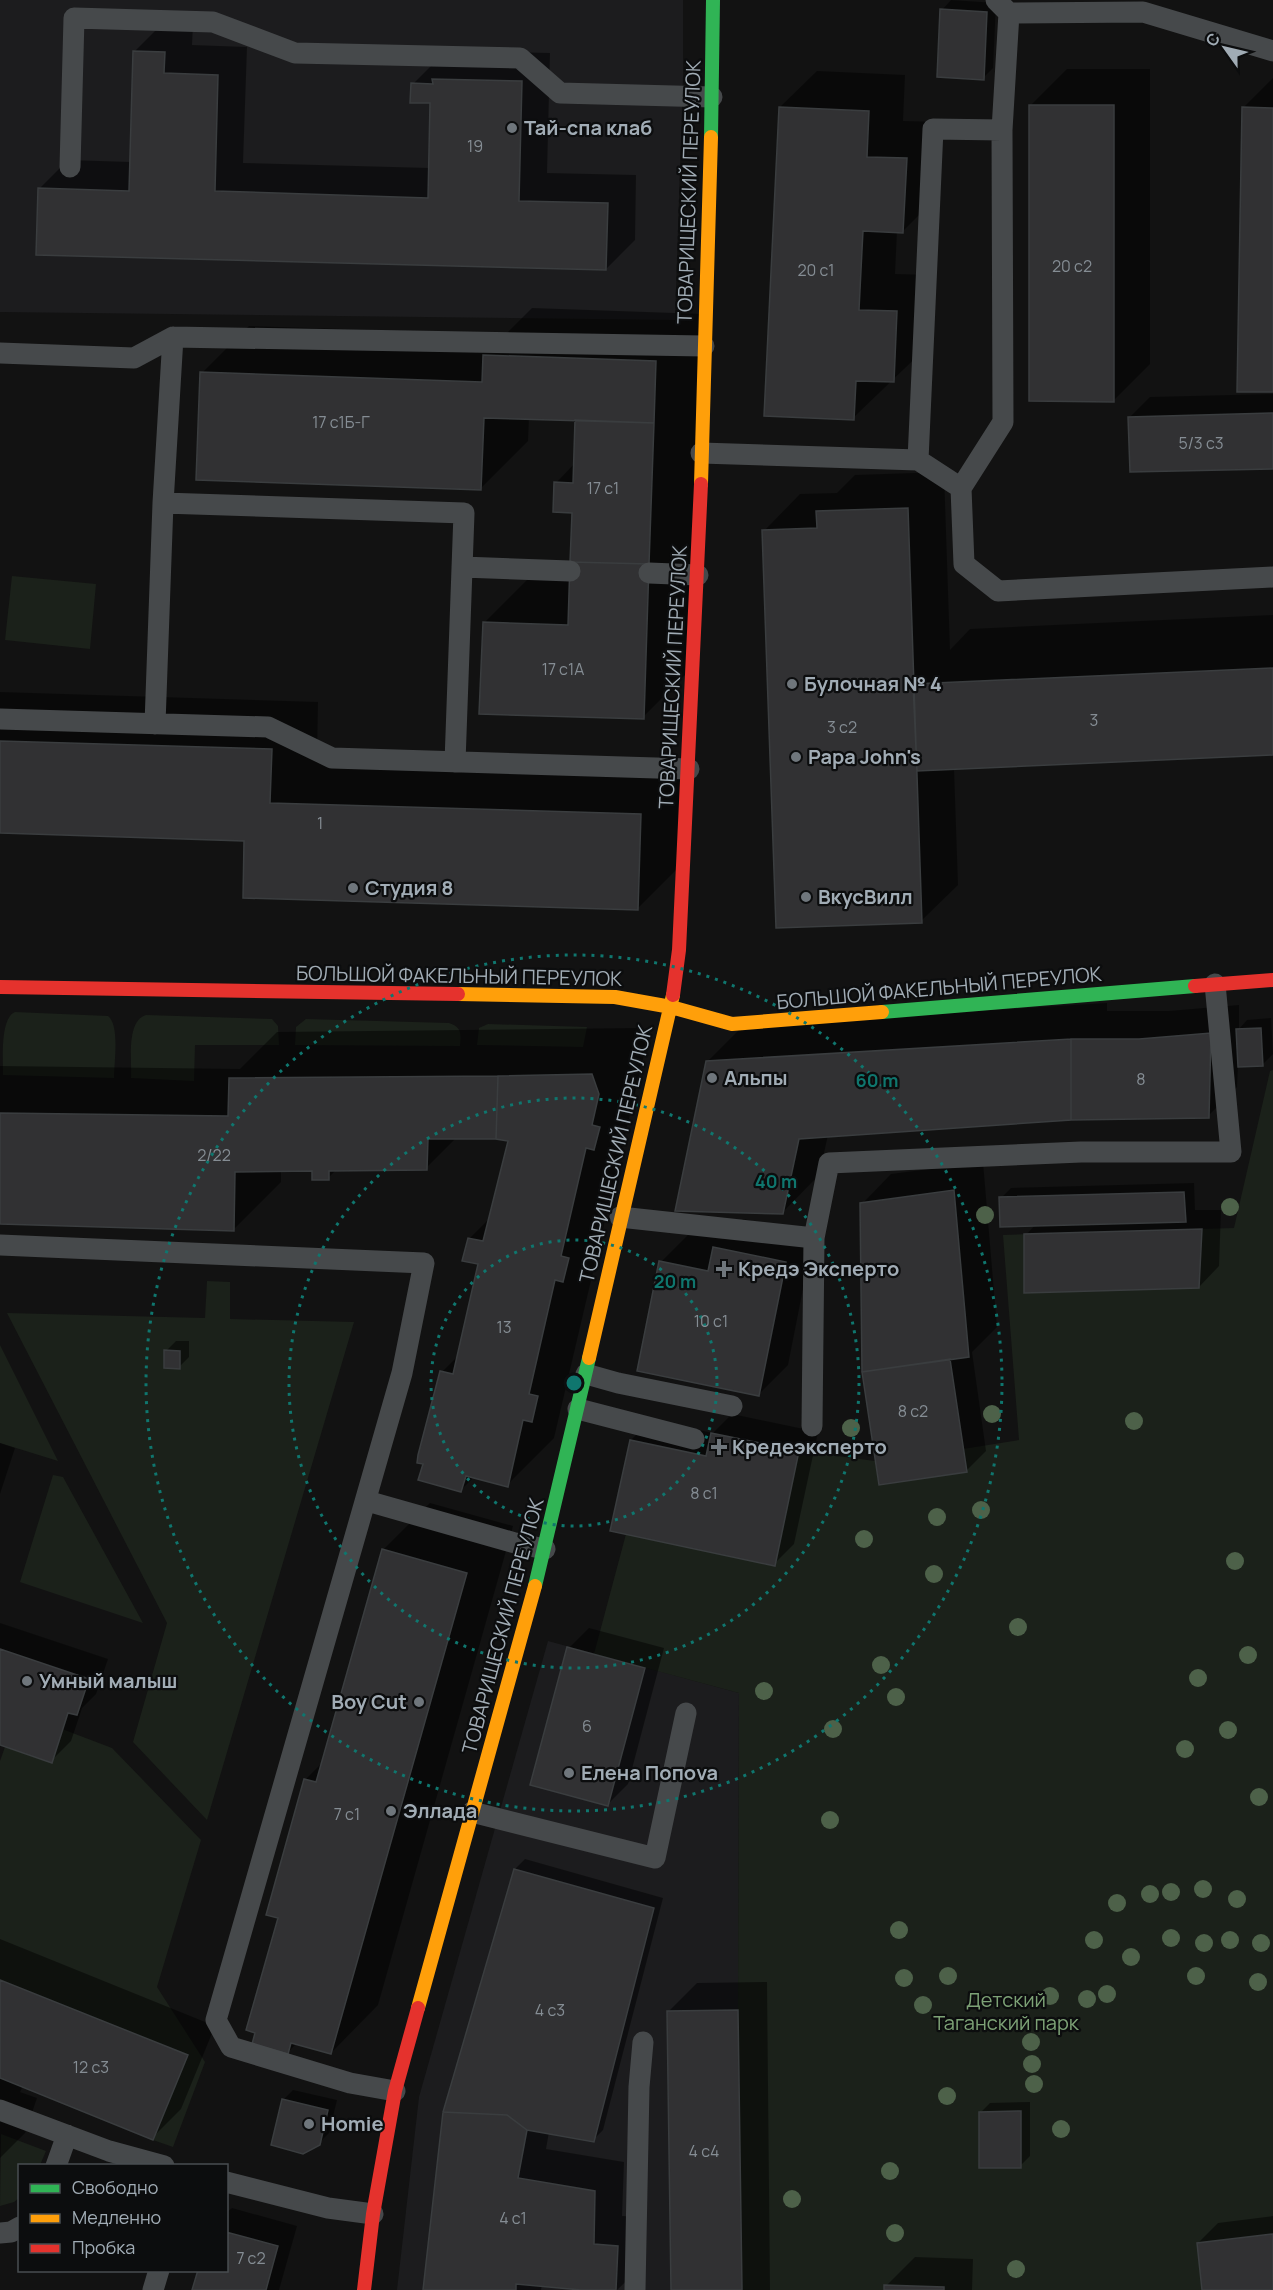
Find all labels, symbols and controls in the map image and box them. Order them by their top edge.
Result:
north arrow [1195,18,1255,78]
text: С [1200,28,1225,51]
street label: ТОВАРИЩЕСКИЙ ПЕРЕУЛОК [670,59,707,324]
place label: Тай-спа клаб [524,114,652,141]
marker: Тай-спа клаб [505,121,519,135]
house number: 19 [467,135,483,157]
house number: 20 с2 [1052,255,1092,277]
house number: 20 с1 [797,259,835,281]
house number: 17 с1Б-Г [312,411,370,433]
house number: 5/3 с3 [1178,432,1224,454]
house number: 17 с1 [587,477,619,499]
street label: ТОВАРИЩЕСКИЙ ПЕРЕУЛОК [652,544,693,810]
house number: 17 с1А [542,658,584,680]
place label: Булочная № 4 [804,670,942,697]
marker: Булочная № 4 [785,677,799,691]
house number: 3 [1090,709,1098,731]
house number: 3 с2 [827,716,857,738]
place label: Papa John's [808,743,921,770]
marker: Papa John's [789,750,803,764]
house number: 1 [317,812,323,834]
place label: Студия 8 [365,874,454,901]
marker: Студия 8 [346,881,360,895]
place label: ВкусВилл [818,883,913,910]
marker: ВкусВилл [799,890,813,904]
street label: БОЛЬШОЙ ФАКЕЛЬНЫЙ ПЕРЕУЛОК [296,959,622,992]
street label: БОЛЬШОЙ ФАКЕЛЬНЫЙ ПЕРЕУЛОК [775,960,1103,1015]
street label: ТОВАРИЩЕСКИЙ ПЕРЕУЛОК [573,1022,658,1286]
place label: Альпы [724,1064,788,1091]
text: 60 m [856,1068,898,1092]
house number: 8 [1136,1068,1146,1090]
marker: Альпы [705,1071,719,1085]
house number: 2/22 [197,1144,231,1166]
text: 40 m [755,1169,797,1193]
place label: Кредэ Эксперто [738,1255,899,1282]
marker: Кредэ Эксперто [715,1260,733,1278]
text: 20 m [654,1269,696,1293]
house number: 10 с1 [694,1310,728,1332]
house number: 13 [496,1316,512,1338]
centre of rings [564,1373,584,1393]
house number: 8 с2 [898,1400,928,1422]
place label: Кредеэксперто [732,1433,887,1460]
marker: Кредеэксперто [710,1438,728,1456]
house number: 8 с1 [690,1482,718,1504]
street label: ТОВАРИЩЕСКИЙ ПЕРЕУЛОК [455,1495,550,1757]
place label: Умный малыш [39,1667,177,1694]
marker: Умный малыш [20,1674,34,1688]
place label: Boy Cut [331,1688,407,1715]
marker: Boy Cut [412,1695,426,1709]
house number: 6 [582,1715,592,1737]
place label: Елена Попоva [581,1759,718,1786]
marker: Елена Попоva [562,1766,576,1780]
place label: Эллада [403,1797,477,1824]
house number: 7 с1 [334,1803,360,1825]
marker: Эллада [384,1804,398,1818]
park label: Детский Таганский парк [933,1986,1080,2036]
house number: 4 с3 [535,1999,565,2021]
house number: 12 с3 [73,2056,109,2078]
place label: Homie [321,2110,383,2137]
marker: Homie [302,2117,316,2131]
house number: 4 с4 [689,2140,719,2162]
legend [18,2164,228,2272]
text: Свободно [72,2175,158,2199]
text: Медленно [72,2205,161,2229]
house number: 4 с1 [499,2207,527,2229]
text: Пробка [72,2235,135,2259]
house number: 7 с2 [236,2247,266,2269]

